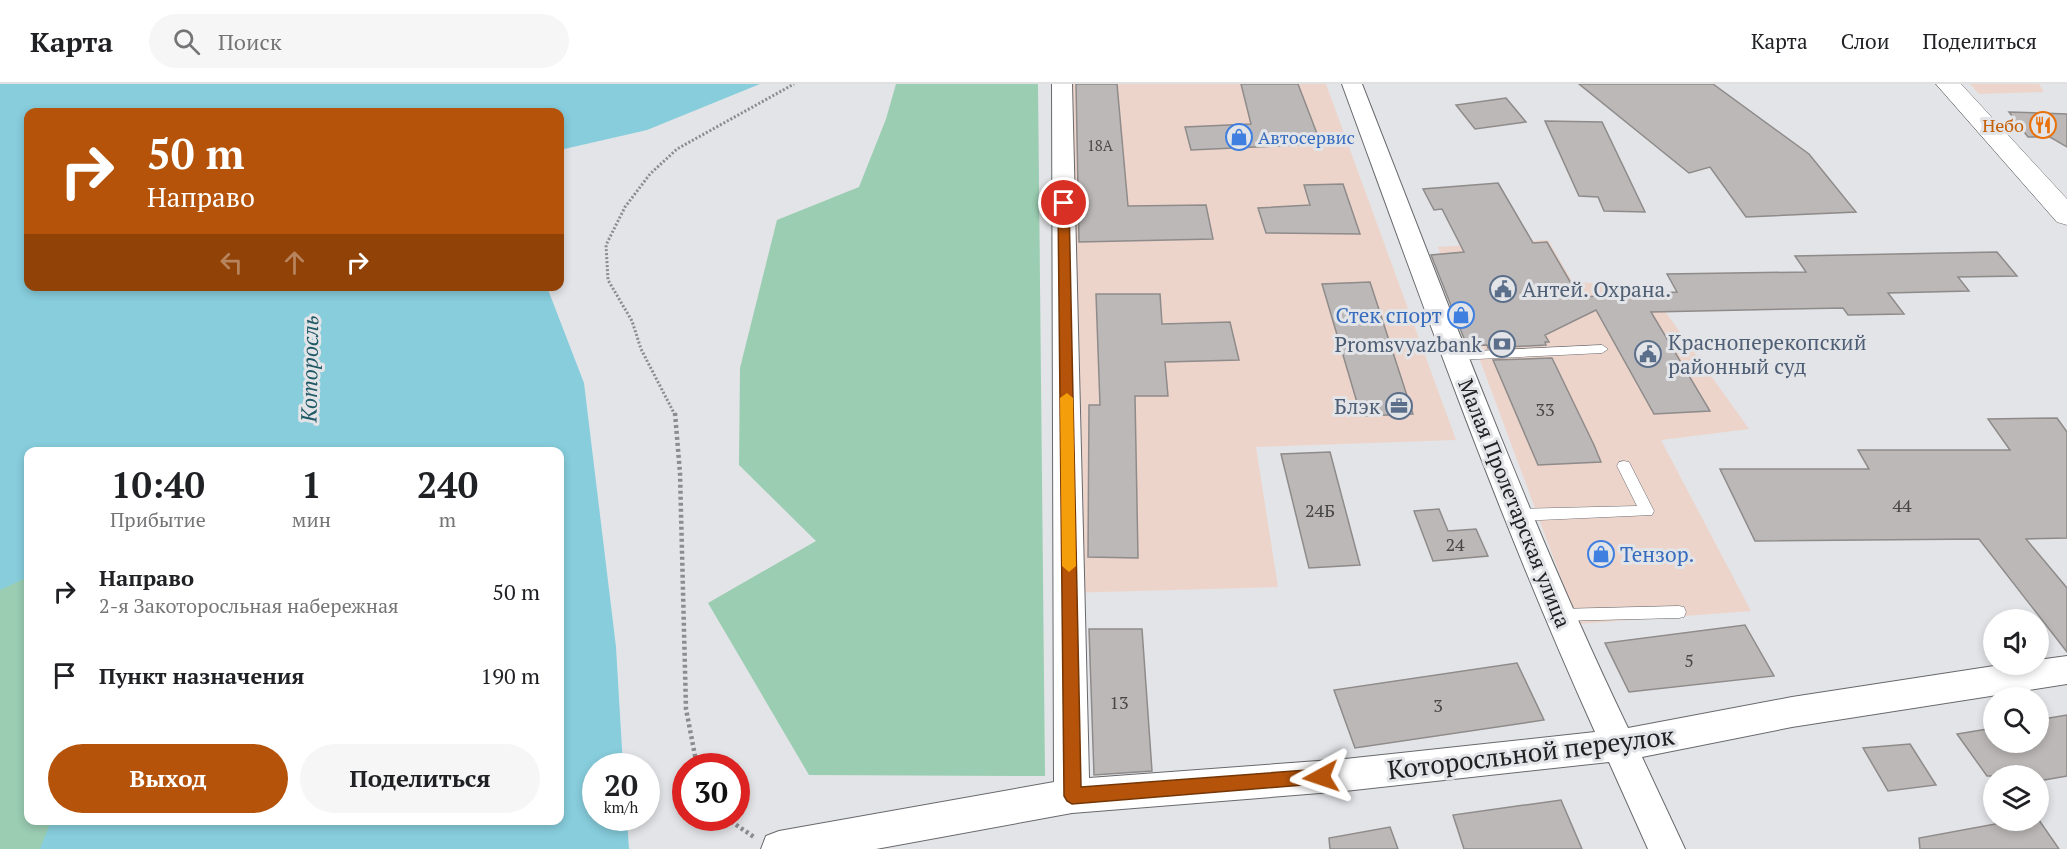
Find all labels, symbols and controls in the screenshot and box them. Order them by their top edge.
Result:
search box [149,14,569,68]
text: Карта [30,23,113,60]
icon: search [170,25,203,58]
text: Поиск [218,27,282,56]
text: Карта [1751,27,1808,55]
text: Слои [1841,27,1890,55]
text: Поделиться [1923,27,2037,55]
restaurant icon: Небо [2028,110,2058,140]
place label: Небо [1982,113,2024,137]
shop icon: Автосервис [1224,122,1254,152]
text: 50 m [147,125,245,181]
place label: Автосервис [1258,125,1355,149]
icon: right [48,132,126,210]
house number: 18А [1087,135,1114,155]
pin [1038,177,1089,228]
text: Направо [147,179,255,215]
icon: arrive [1047,186,1080,219]
icon: left [215,246,248,279]
icon: ahead [278,246,311,279]
icon: right [341,246,374,279]
public building icon: Антей. Охрана. [1488,274,1518,304]
place label: Антей. Охрана. [1522,275,1671,303]
shop icon: Стек спорт [1446,300,1476,330]
place label: Стек спорт [1336,301,1442,329]
water label: Которосль [294,315,324,424]
place label: Красноперекопский районный суд [1668,328,1867,380]
bank icon: Promsvyazbank [1487,329,1517,359]
place label: Promsvyazbank [1335,330,1482,358]
public building icon: Красноперекопский районный суд [1633,339,1663,369]
street label: Малая Пролетарская улица [1452,375,1578,632]
office icon: Блэк [1384,391,1414,421]
place label: Блэк [1334,392,1381,420]
house number: 33 [1535,397,1555,421]
text: 10:40 [111,461,205,508]
text: 1 [301,461,322,508]
text: 240 [417,461,478,508]
house number: 44 [1892,493,1912,517]
house number: 24Б [1305,498,1335,522]
text: Прибытие [110,506,206,533]
text: мин [292,506,331,533]
text: m [439,506,456,533]
house number: 24 [1445,532,1465,556]
shop icon: Тензор. [1586,539,1616,569]
place label: Тензор. [1620,540,1694,568]
text: Направо [99,563,194,592]
icon: right [48,575,81,608]
text: 50 m [492,577,540,606]
text: 2-я Закоторосльная набережная [99,592,399,619]
map controls [1983,609,2049,831]
button: sound [1983,609,2049,675]
house number: 5 [1684,648,1694,672]
icon: arrive [48,659,81,692]
text: Пункт назначения [99,661,304,690]
text: 190 m [480,661,540,690]
button: search [1983,687,2049,753]
house number: 13 [1109,690,1129,714]
house number: 3 [1433,693,1443,717]
street label: Которосльной переулок [1386,717,1677,786]
button: Выход [48,744,288,813]
button: Поделиться [300,744,540,813]
position arrow [1289,745,1353,809]
speed limit sign: 30 [672,753,750,831]
text: 20 [604,765,638,805]
button: layers [1983,765,2049,831]
text: km/h [604,797,638,817]

